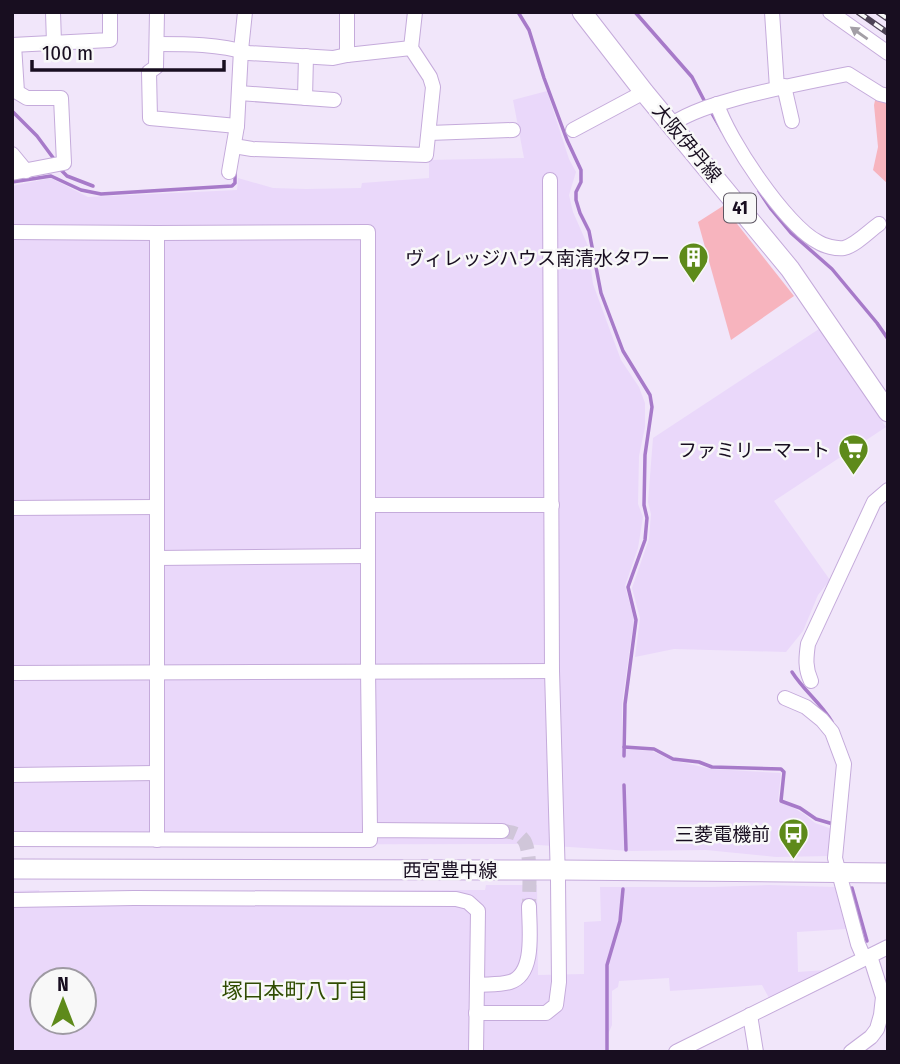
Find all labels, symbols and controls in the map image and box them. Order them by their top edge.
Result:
one-way arrow [850,26,868,40]
scale bar [32,28,224,72]
text: 100 m [42,40,93,66]
street label: 大阪伊丹線 [648,99,726,187]
road number: 41 [724,194,756,223]
building icon: ヴィレッジハウス南清水タワー [676,241,710,285]
place label: ヴィレッジハウス南清水タワー [405,247,670,270]
supermarket icon: ファミリーマート [836,433,870,477]
place label: ファミリーマート [678,439,830,462]
bus stop icon: 三菱電機前 [776,817,810,861]
place label: 三菱電機前 [675,823,770,846]
street label: 西宮豊中線 [402,859,498,882]
north arrow [28,966,98,1036]
text: N [57,973,69,996]
district label: 塚口本町八丁目 [222,978,369,1004]

